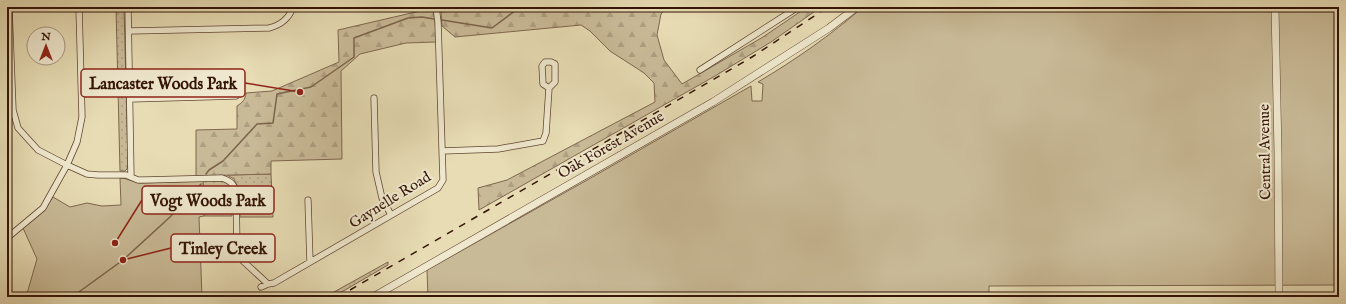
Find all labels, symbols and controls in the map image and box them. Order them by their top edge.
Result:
north arrow [26,26,66,66]
text: N [40,30,51,44]
callout: Lancaster Woods Park [81,69,245,97]
text: Lancaster Woods Park [89,75,238,95]
street label: Central Avenue [1255,104,1275,200]
street label: Oak Forest Avenue [554,107,668,183]
street label: Gaynelle Road [346,167,435,233]
callout: Vogt Woods Park [142,186,274,214]
text: Vogt Woods Park [149,192,266,212]
callout: Tinley Creek [171,234,275,262]
text: Tinley Creek [178,240,267,260]

